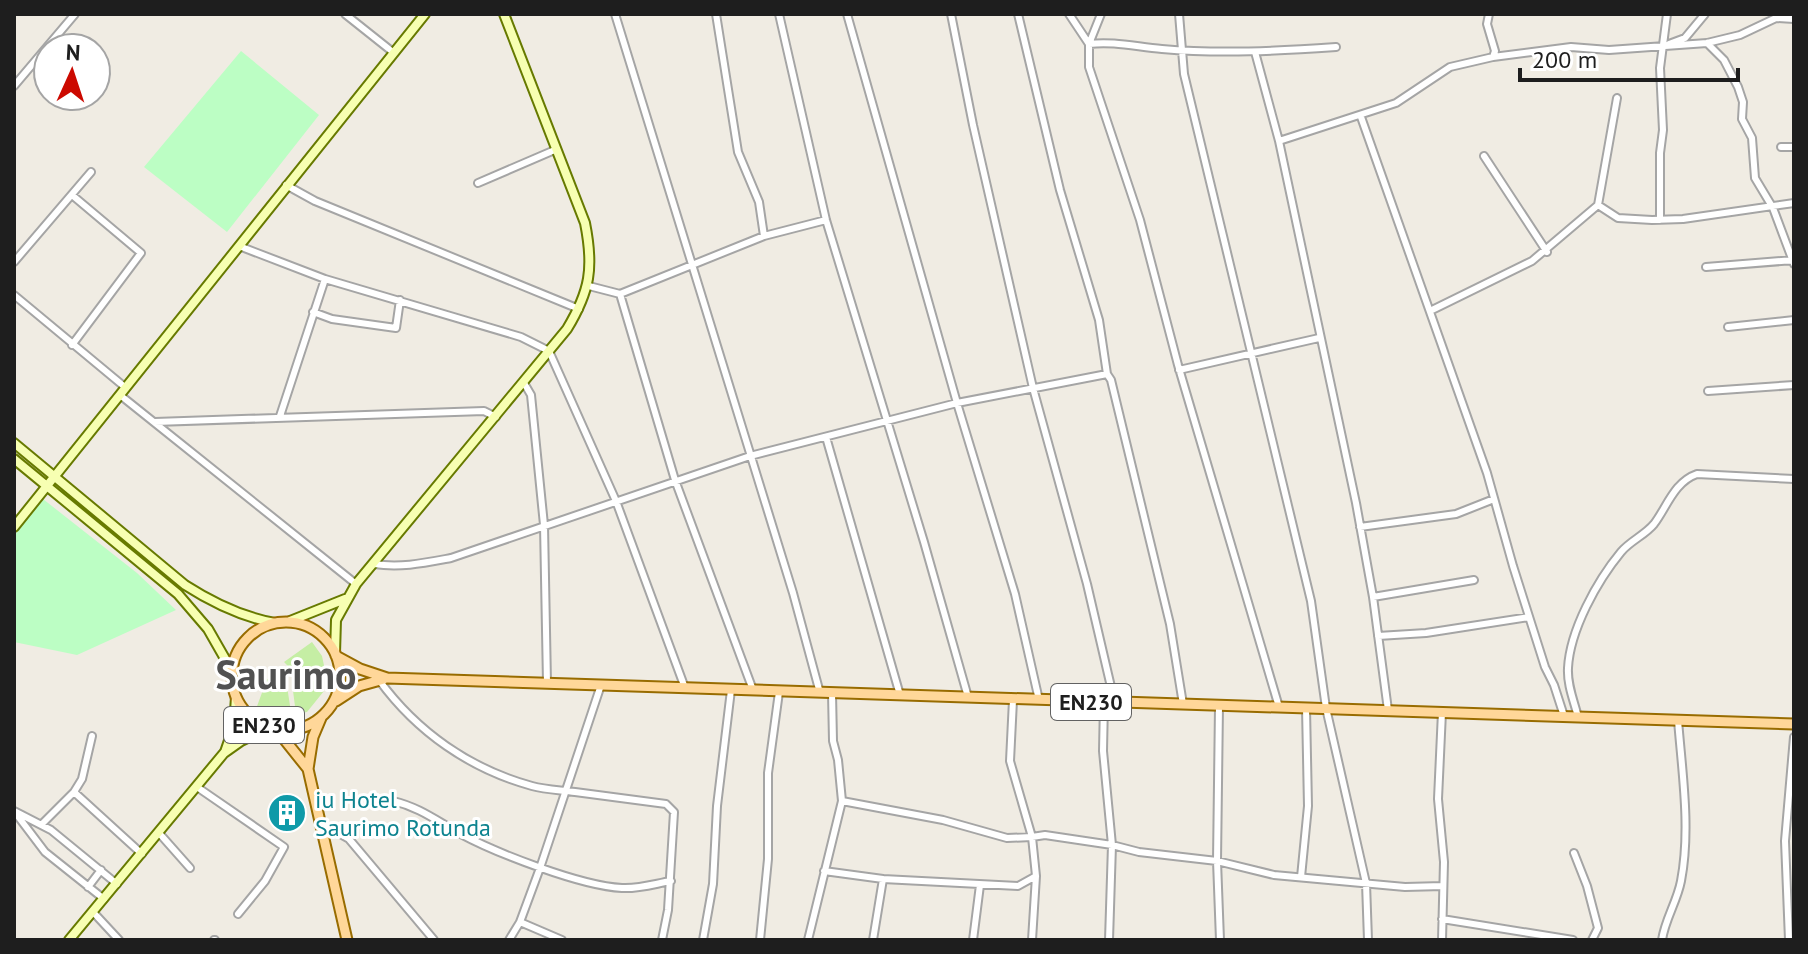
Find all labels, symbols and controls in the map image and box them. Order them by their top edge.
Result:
north arrow [32,32,112,112]
scale bar [1520,32,1738,82]
text: N [65,38,81,66]
text: 200 m [1532,44,1597,75]
district label: Saurimo [215,648,357,700]
road number: EN230 [1051,684,1131,720]
road number: EN230 [224,707,304,743]
place label: iu Hotel Saurimo Rotunda [315,784,491,843]
building icon: iu Hotel Saurimo Rotunda [266,792,308,834]

